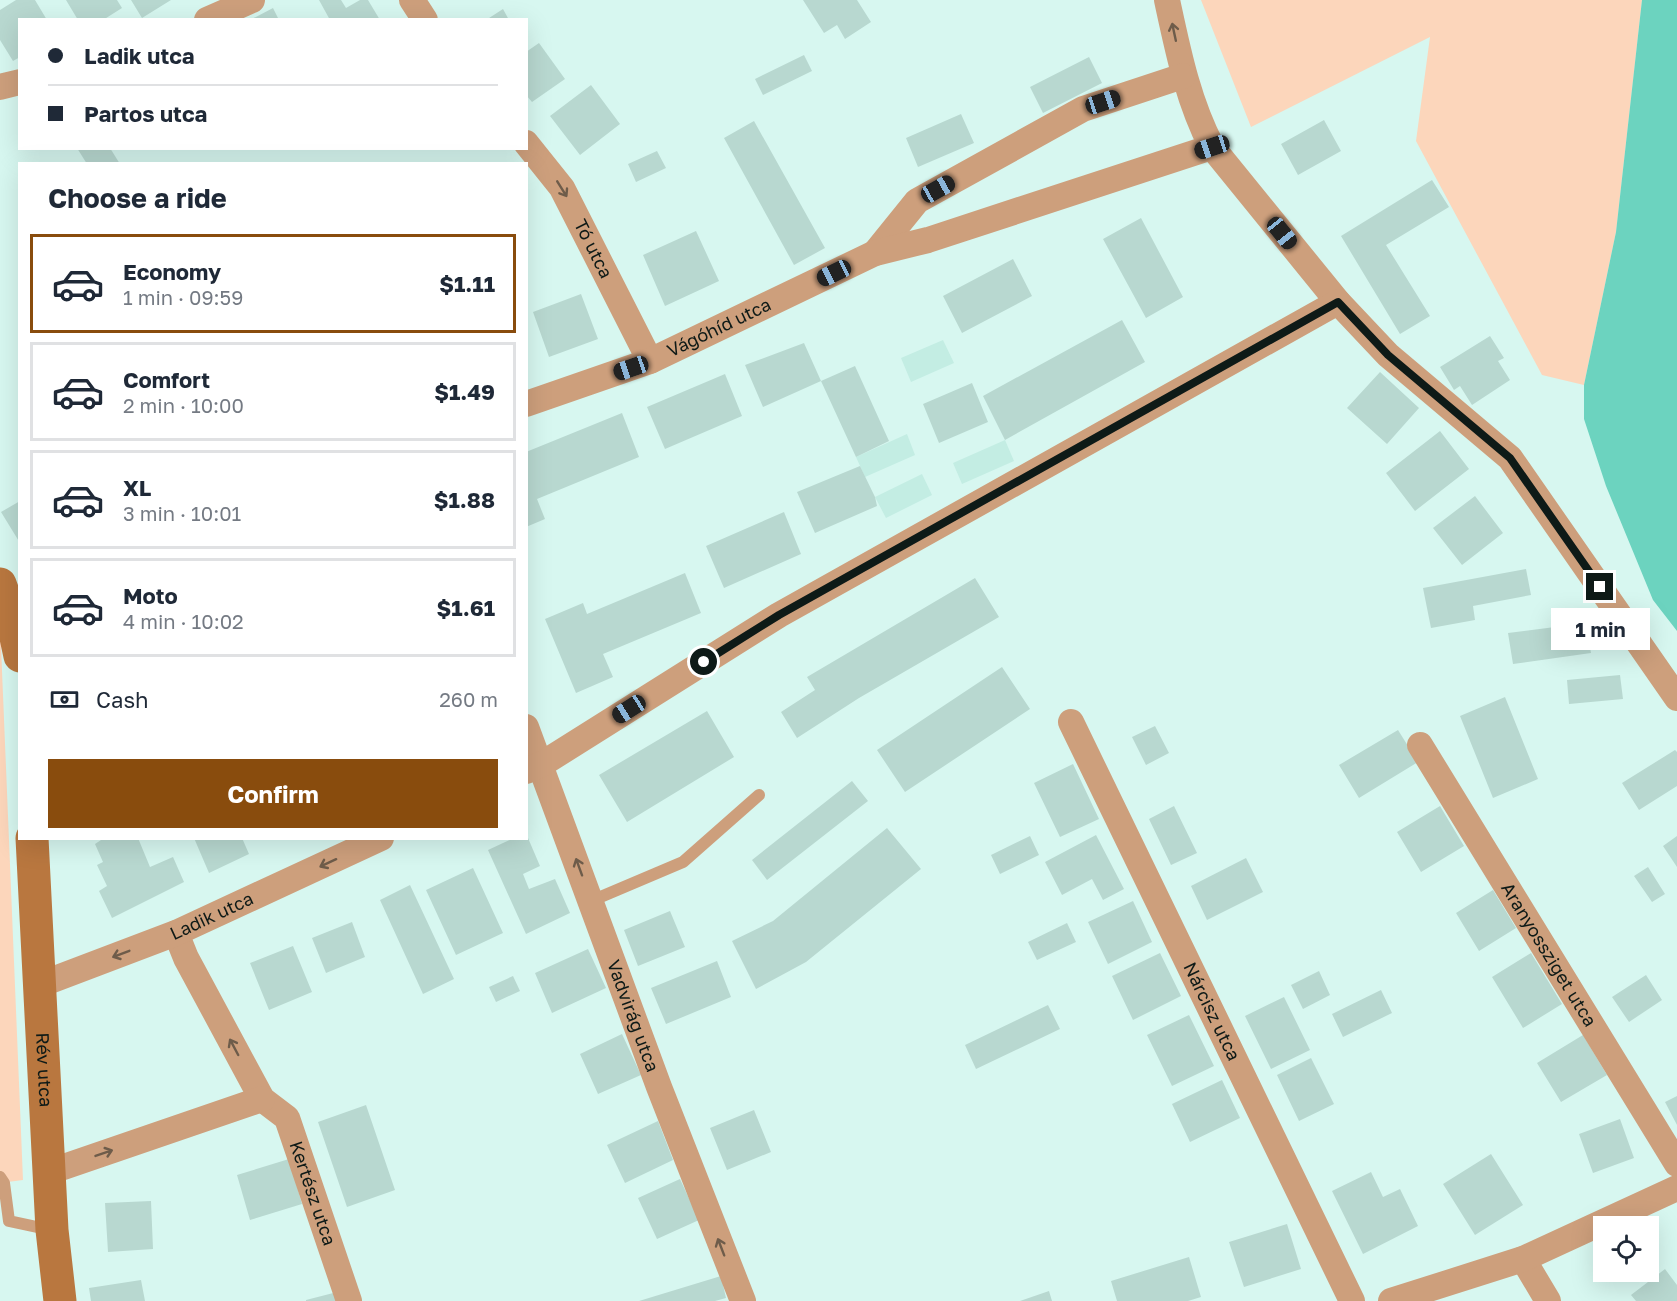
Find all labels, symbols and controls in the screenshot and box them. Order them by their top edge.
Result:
one-way arrow [1168,23,1179,43]
text: Ladik utca [84,42,195,69]
car [1083,88,1123,116]
text: Partos utca [84,100,207,127]
car [1192,133,1232,161]
car [918,172,958,206]
one-way arrow [557,180,569,197]
text: Choose a ride [48,182,227,214]
car [1264,213,1300,253]
street label: Tó utca [570,215,618,282]
icon: car [51,257,105,311]
car [814,257,854,289]
text: Economy [123,258,221,285]
text: $1.11 [439,270,495,297]
text: 1 min · 09:59 [123,285,243,309]
street label: Vágóhíd utca [663,293,774,361]
car [611,354,651,382]
icon: car [51,365,105,419]
text: Comfort [123,366,210,393]
text: $1.49 [434,378,495,405]
text: 2 min · 10:00 [123,393,244,417]
icon: car [51,473,105,527]
text: XL [123,474,151,501]
text: $1.88 [434,486,495,513]
text: 3 min · 10:01 [123,501,241,525]
route end [1586,573,1613,600]
icon: car [51,581,105,635]
text: Moto [123,582,178,609]
text: $1.61 [437,594,495,621]
callout: 1 min [1550,608,1650,650]
text: 4 min · 10:02 [123,609,244,633]
text: 1 min [1575,617,1626,641]
route start [690,648,717,675]
icon: cash [48,683,81,716]
text: Cash [96,686,149,713]
text: 260 m [439,687,498,711]
car [609,692,649,726]
button: Confirm [48,759,498,828]
one-way arrow [320,858,338,869]
one-way arrow [573,858,584,877]
street label: Aranyossziget utca [1497,878,1602,1030]
street label: Ladik utca [166,887,257,944]
one-way arrow [112,949,131,960]
street label: Vadvirág utca [603,956,664,1075]
street label: Nárcisz utca [1179,958,1246,1064]
street label: Rév utca [32,1032,58,1108]
one-way arrow [228,1039,240,1056]
street label: Kertész utca [286,1138,341,1248]
one-way arrow [94,1146,113,1157]
map controls [1593,1216,1659,1282]
button: locate [1593,1216,1659,1282]
one-way arrow [715,1238,726,1256]

